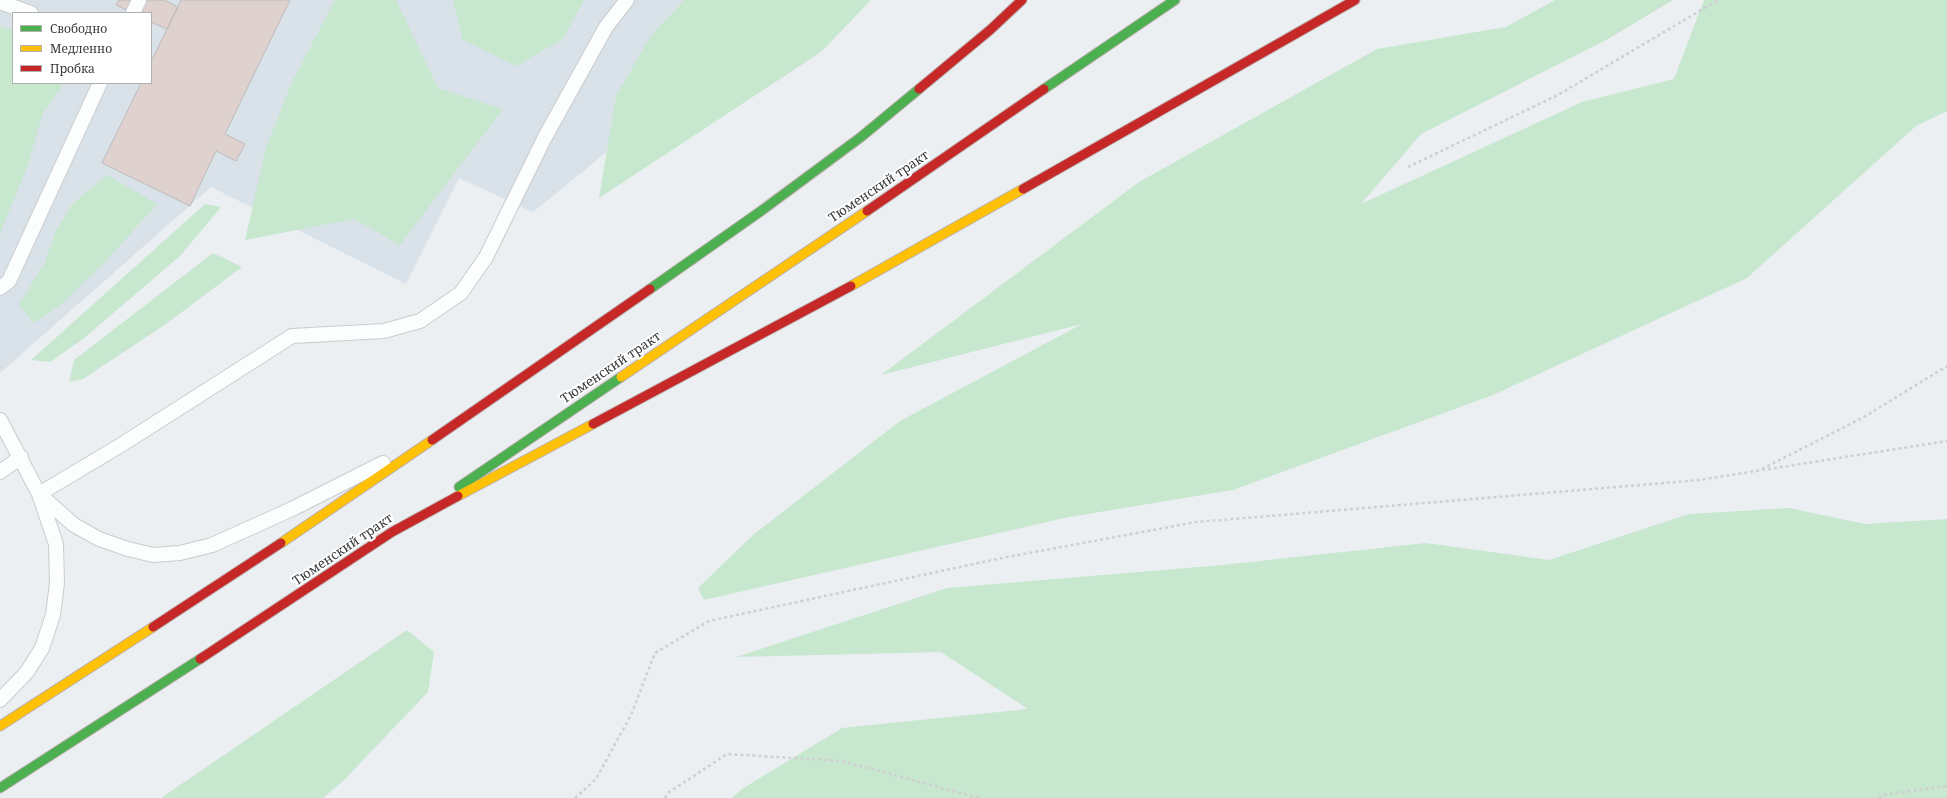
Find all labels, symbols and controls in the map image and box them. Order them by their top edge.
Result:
legend [12,12,152,84]
text: Свободно [50,20,107,37]
text: Медленно [50,40,112,57]
text: Пробка [50,60,95,77]
street label: Тюменский тракт [826,148,932,226]
street label: Тюменский тракт [558,329,664,407]
street label: Тюменский тракт [290,511,396,589]

